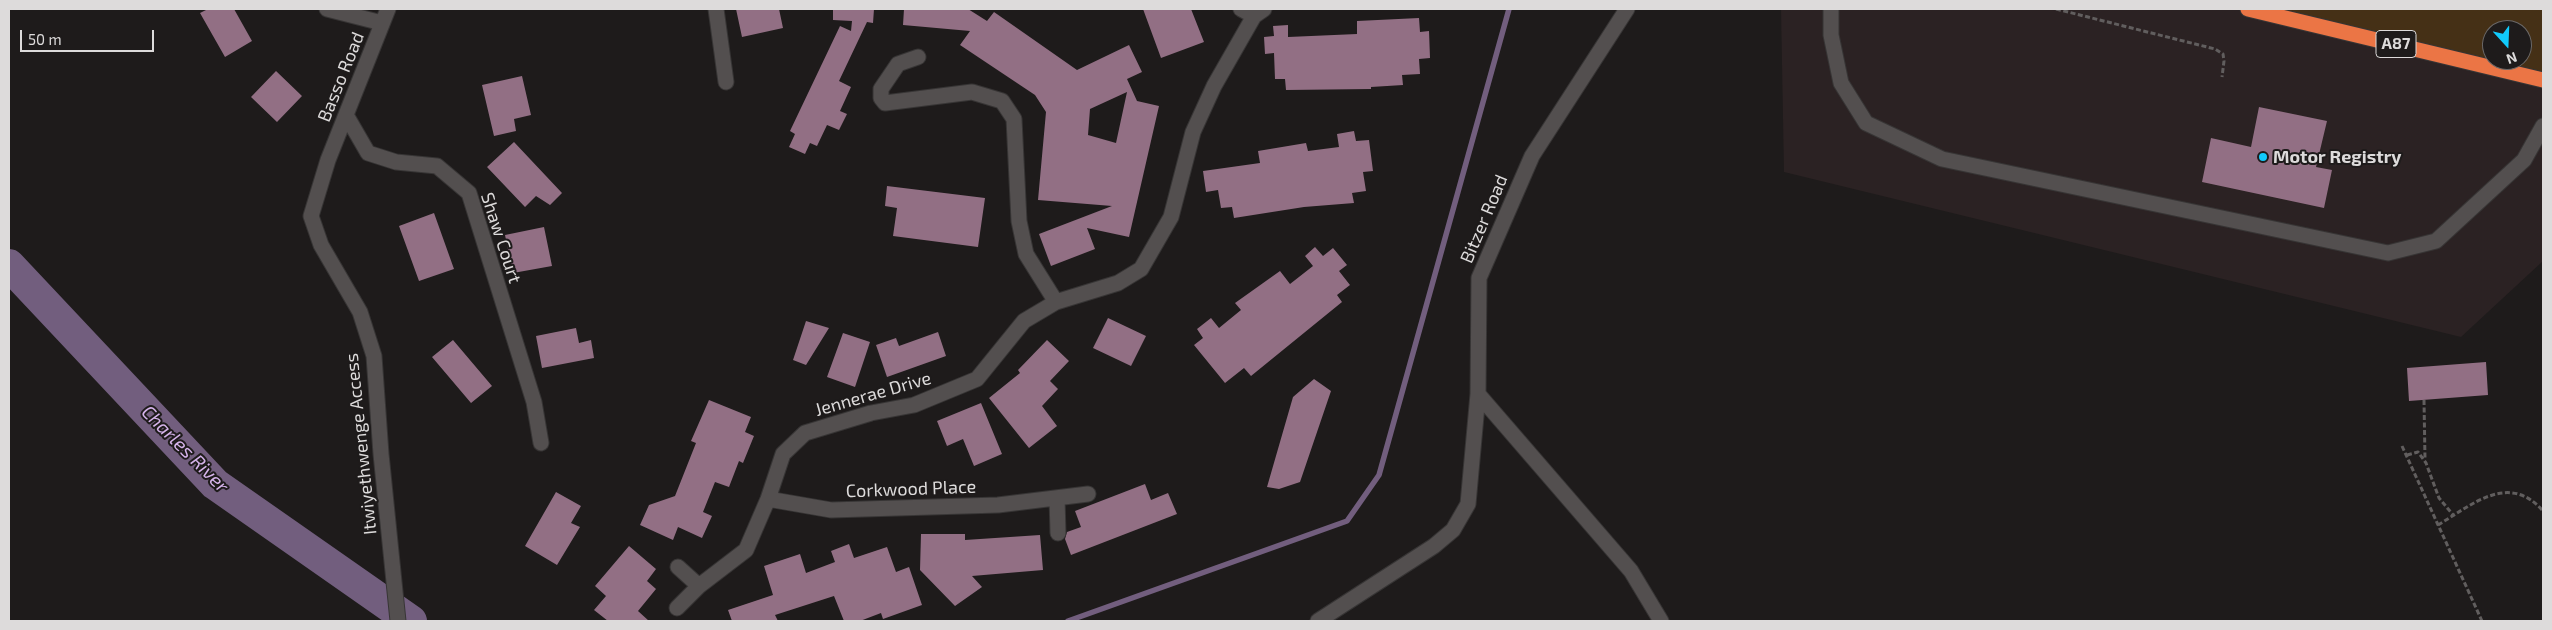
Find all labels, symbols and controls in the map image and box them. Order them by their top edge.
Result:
scale bar [22,20,156,52]
north arrow [2482,20,2532,70]
street label: Basso Road [313,29,369,125]
text: 50 m [28,30,62,48]
road number: A87 [2376,31,2416,58]
text: N [2504,49,2520,68]
place label: Motor Registry [2273,146,2402,168]
marker: Motor Registry [2257,151,2269,163]
street label: Bitzer Road [1456,172,1512,266]
street label: Shaw Court [476,190,526,286]
street label: Itwiyethwenge Access [341,352,381,536]
street label: Jennerae Drive [812,367,934,421]
water label: Charles River [137,401,233,497]
street label: Corkwood Place [845,476,977,502]

